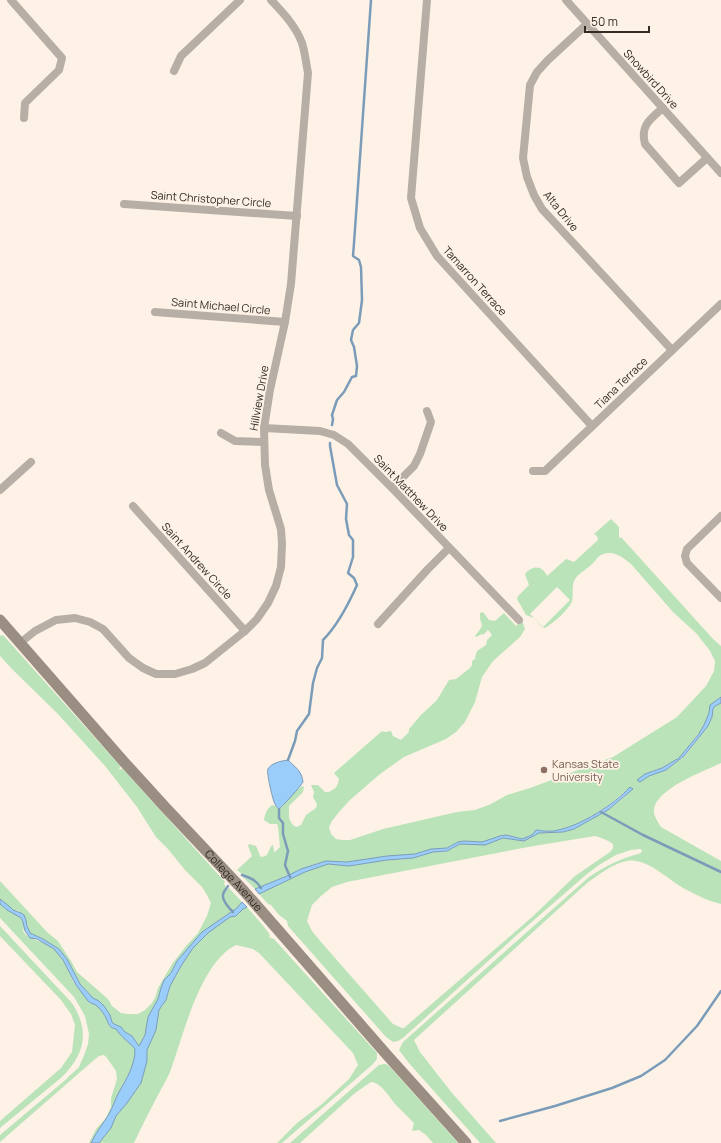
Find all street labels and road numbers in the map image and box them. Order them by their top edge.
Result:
street label: Snowbird Drive [621,46,683,112]
street label: Saint Christopher Circle [150,187,272,210]
street label: Alta Drive [540,187,583,234]
street label: Tamarron Terrace [440,243,511,319]
street label: Saint Michael Circle [171,294,272,317]
street label: Tiana Terrace [591,353,651,412]
street label: Hillview Drive [245,364,272,432]
street label: Saint Matthew Drive [371,451,452,535]
street label: Saint Andrew Circle [159,519,236,603]
street label: College Avenue [202,846,267,915]

